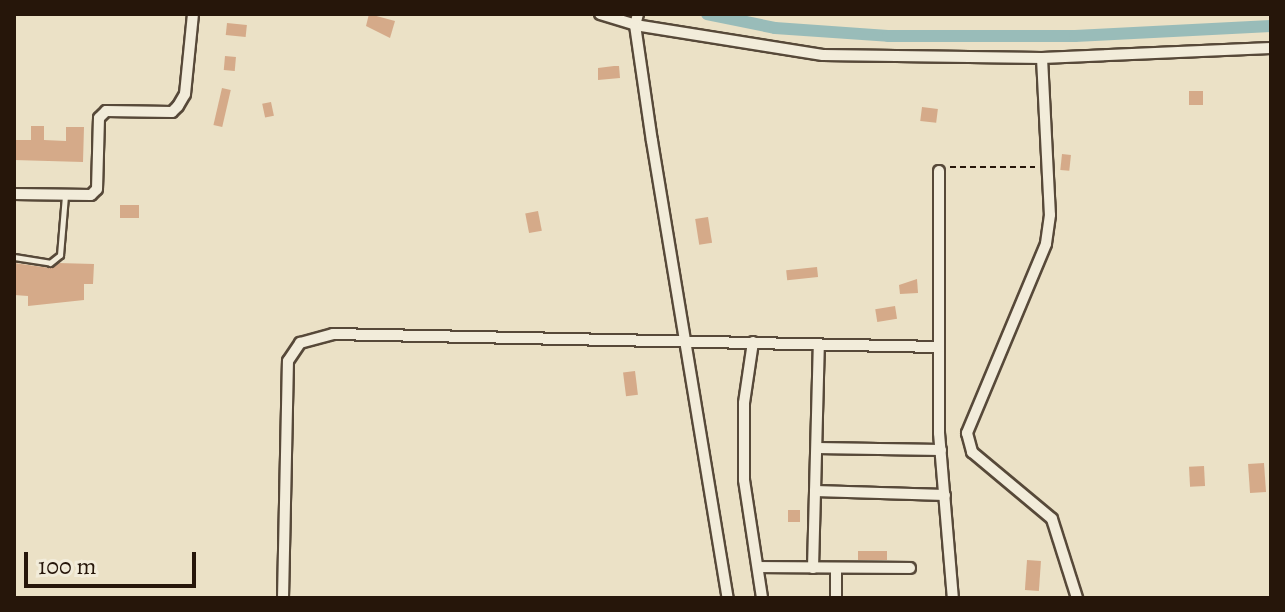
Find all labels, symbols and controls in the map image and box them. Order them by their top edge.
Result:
scale bar [28,536,200,586]
text: 100 m [38,550,97,582]

